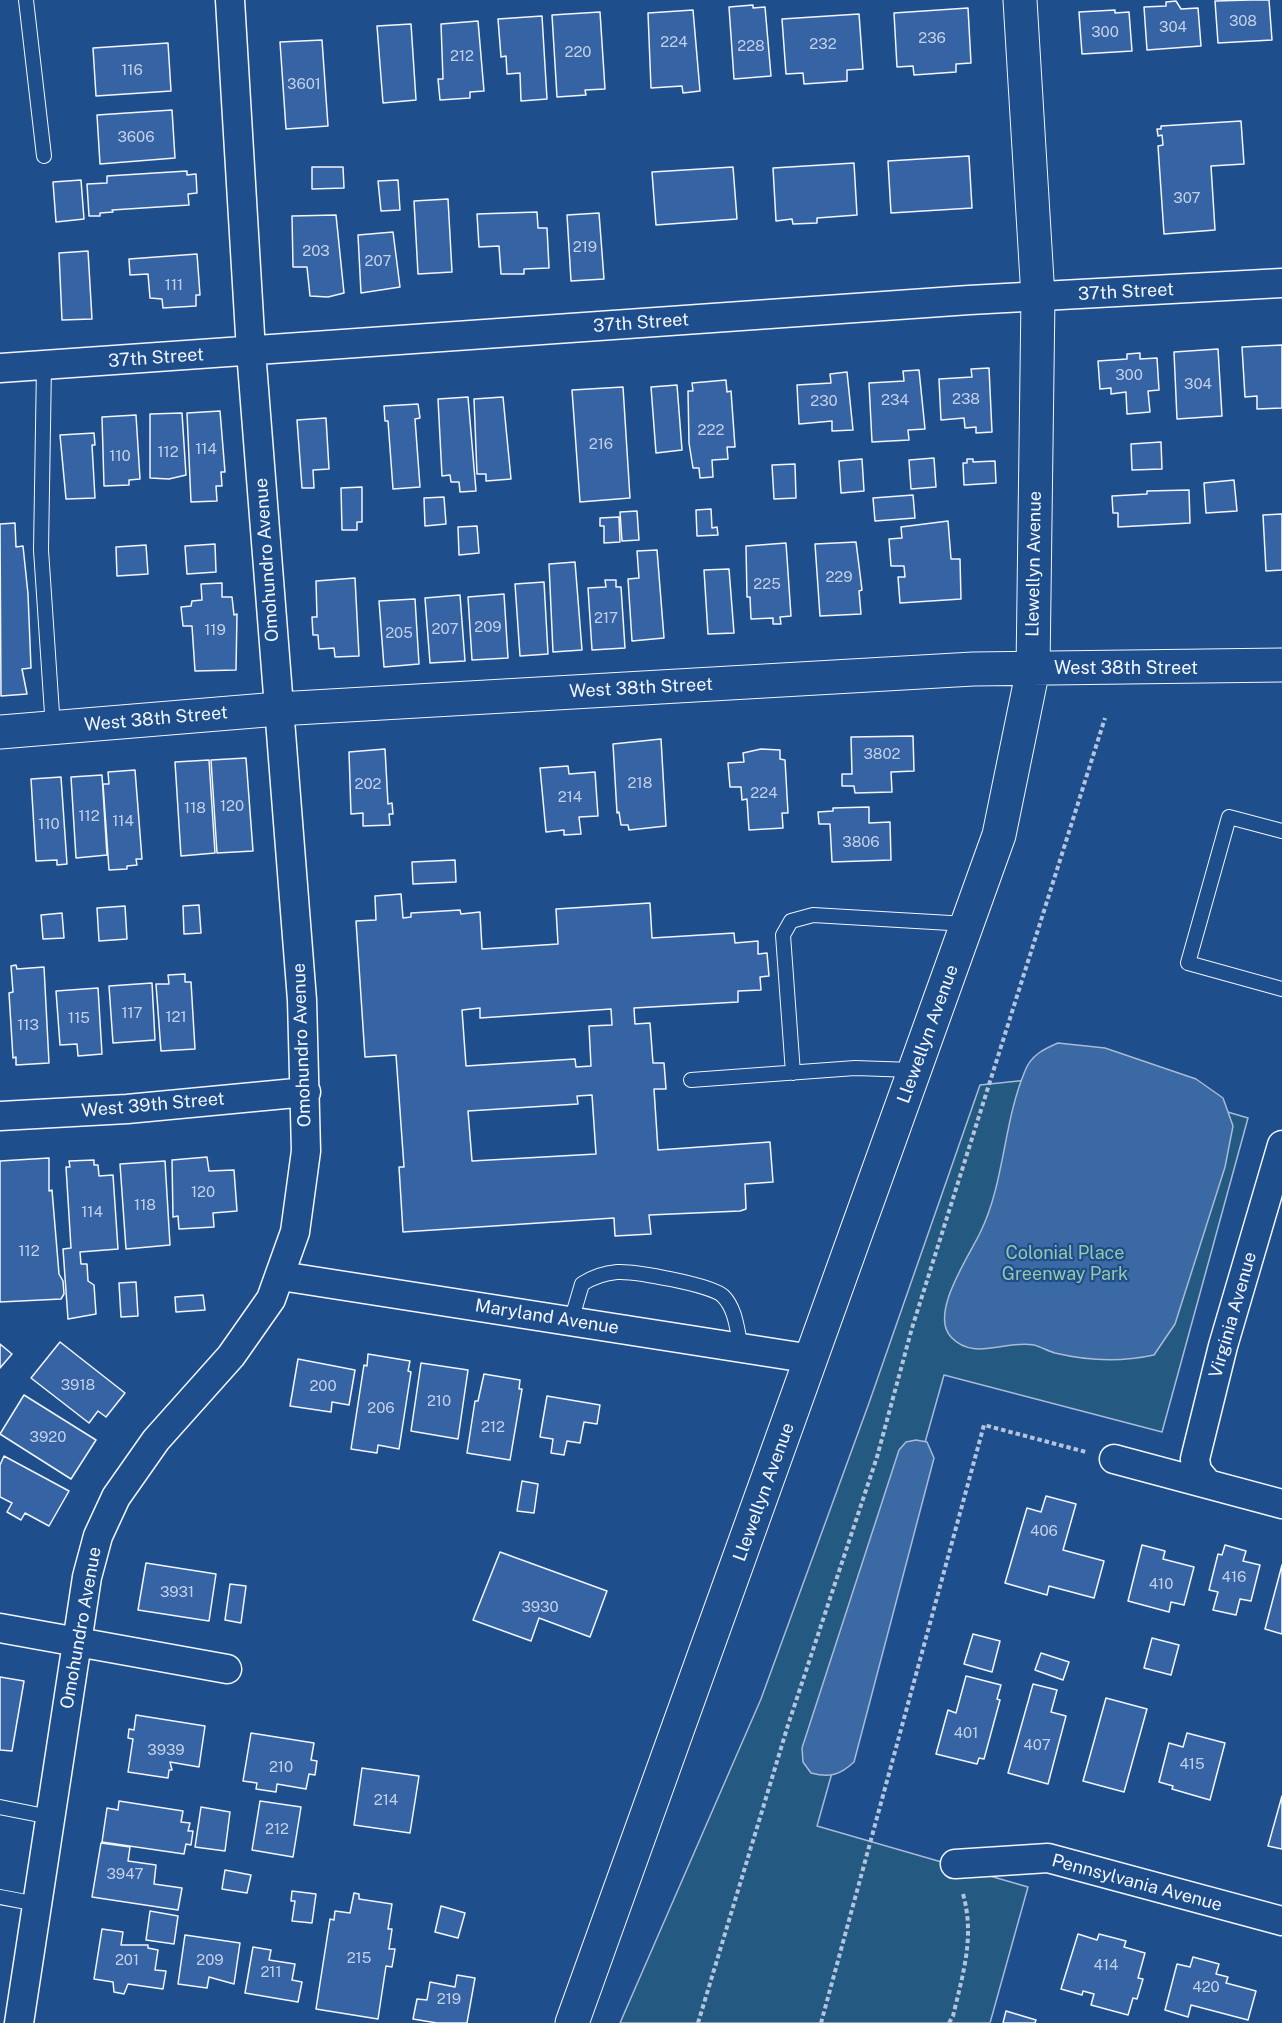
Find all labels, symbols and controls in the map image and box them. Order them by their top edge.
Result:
house number: 308 [1229,12,1257,30]
house number: 304 [1159,18,1187,36]
house number: 300 [1091,23,1119,41]
house number: 236 [918,29,946,47]
house number: 224 [660,33,688,51]
house number: 232 [809,35,837,53]
house number: 228 [737,37,765,55]
house number: 220 [564,43,592,61]
house number: 212 [450,47,474,65]
house number: 116 [121,61,143,79]
house number: 3601 [287,75,321,93]
house number: 3606 [117,128,155,146]
house number: 307 [1173,189,1201,207]
house number: 219 [573,238,597,256]
house number: 203 [302,242,330,260]
house number: 207 [365,252,391,270]
house number: 111 [165,276,183,294]
street label: 37th Street [1077,279,1175,305]
street label: 37th Street [592,309,690,337]
street label: 37th Street [107,344,205,372]
house number: 300 [1115,366,1143,384]
house number: 304 [1184,375,1212,393]
house number: 238 [952,390,980,408]
house number: 234 [881,391,909,409]
house number: 230 [810,392,838,410]
house number: 222 [698,421,724,439]
house number: 216 [589,435,613,453]
house number: 114 [195,440,217,458]
house number: 112 [157,443,179,461]
house number: 110 [109,447,131,465]
street label: Omohundro Avenue [250,477,284,643]
street label: Llewellyn Avenue [1022,491,1046,637]
house number: 229 [825,568,853,586]
house number: 225 [753,575,781,593]
house number: 217 [594,609,618,627]
house number: 209 [474,618,502,636]
house number: 207 [432,620,458,638]
house number: 119 [204,621,226,639]
house number: 205 [385,624,413,642]
street label: West 38th Street [1054,657,1198,679]
street label: West 38th Street [569,673,713,703]
street label: West 38th Street [83,702,229,736]
house number: 3802 [863,745,901,763]
house number: 218 [628,774,652,792]
house number: 202 [354,775,382,793]
house number: 224 [750,784,778,802]
house number: 214 [558,788,582,806]
house number: 120 [220,797,244,815]
house number: 118 [184,799,206,817]
house number: 112 [78,807,100,825]
house number: 114 [112,812,134,830]
house number: 110 [38,815,60,833]
house number: 3806 [842,833,880,851]
street label: Llewellyn Avenue [893,962,963,1106]
street label: Omohundro Avenue [288,963,316,1127]
house number: 117 [121,1004,143,1022]
house number: 121 [165,1008,187,1026]
house number: 115 [68,1009,90,1027]
house number: 113 [17,1016,39,1034]
street label: West 39th Street [81,1088,225,1122]
house number: 120 [191,1183,215,1201]
house number: 118 [134,1196,156,1214]
house number: 114 [81,1203,103,1221]
house number: 112 [18,1242,40,1260]
park label: Colonial Place Greenway Park [1002,1242,1128,1284]
street label: Virginia Avenue [1205,1249,1261,1381]
street label: Maryland Avenue [474,1295,620,1339]
house number: 3918 [61,1376,95,1394]
house number: 200 [309,1377,337,1395]
house number: 210 [427,1392,451,1410]
house number: 206 [367,1399,395,1417]
house number: 212 [481,1418,505,1436]
street label: Llewellyn Avenue [729,1420,799,1564]
house number: 3920 [30,1428,66,1446]
house number: 406 [1030,1522,1058,1540]
street label: Omohundro Avenue [56,1545,106,1711]
house number: 416 [1222,1568,1246,1586]
house number: 410 [1149,1575,1173,1593]
house number: 3931 [160,1583,194,1601]
house number: 3930 [521,1598,559,1616]
house number: 401 [954,1724,978,1742]
house number: 407 [1023,1736,1051,1754]
house number: 3939 [147,1741,185,1759]
house number: 415 [1179,1755,1205,1773]
house number: 210 [269,1758,293,1776]
house number: 214 [374,1791,398,1809]
house number: 212 [265,1820,289,1838]
street label: Pennsylvania Avenue [1049,1850,1225,1916]
house number: 3947 [106,1865,144,1883]
house number: 215 [347,1949,371,1967]
house number: 201 [115,1951,139,1969]
house number: 209 [196,1951,224,1969]
house number: 414 [1094,1956,1118,1974]
house number: 211 [260,1963,282,1981]
house number: 420 [1192,1978,1220,1996]
house number: 219 [437,1990,461,2008]

